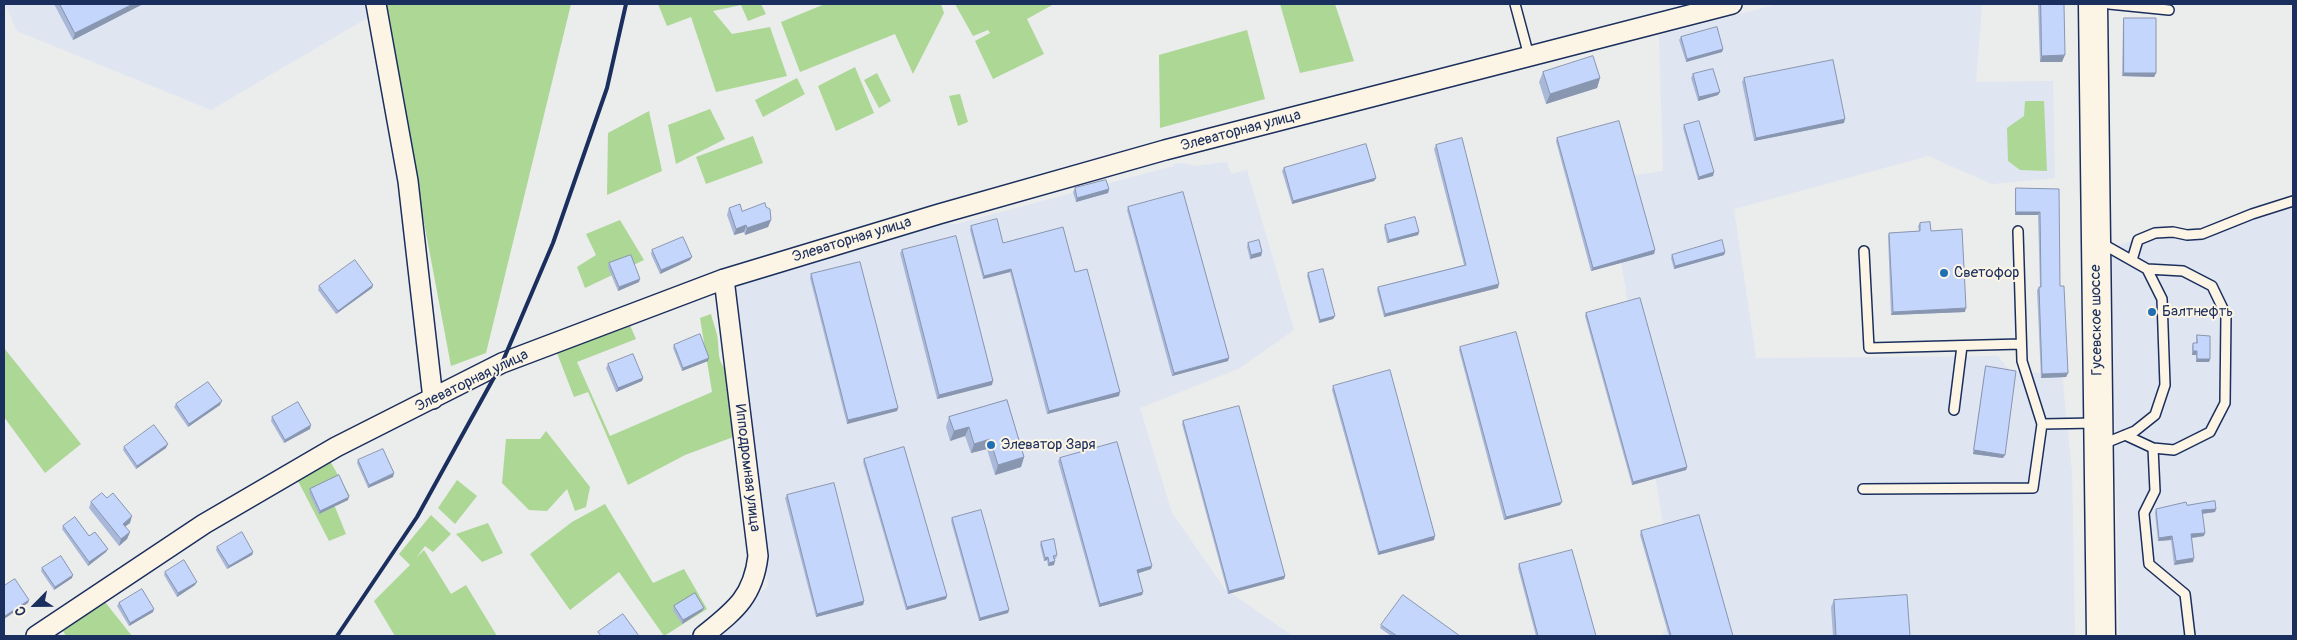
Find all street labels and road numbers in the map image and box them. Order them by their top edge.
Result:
street label: Элеваторная улица [1179,106,1303,156]
street label: Элеваторная улица [790,213,914,267]
street label: Гусевское шоссе [2087,264,2107,376]
street label: Элеваторная улица [413,346,531,416]
street label: Ипподромная улица [730,403,764,533]

